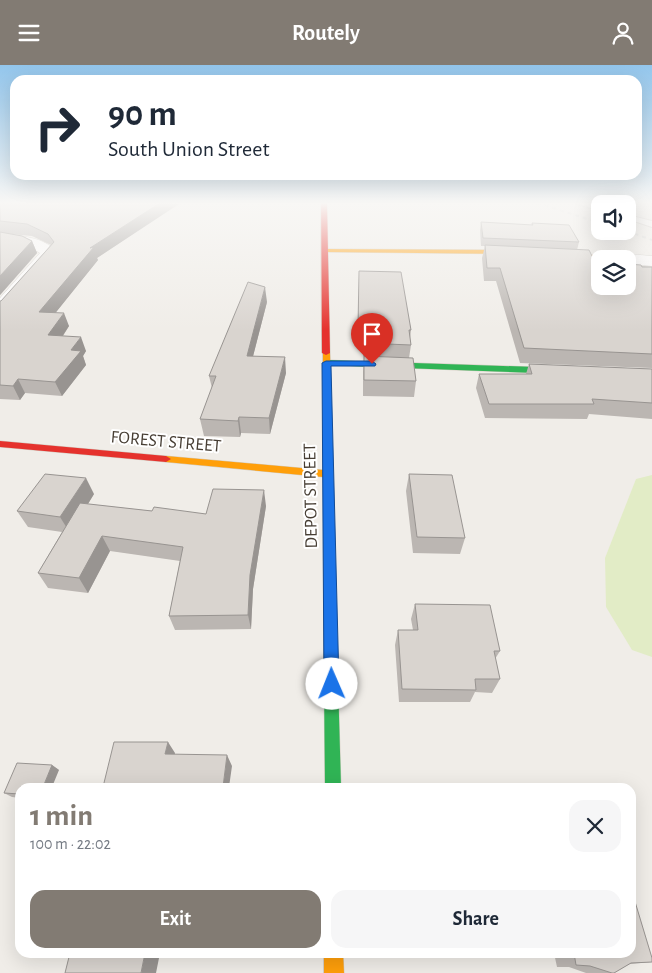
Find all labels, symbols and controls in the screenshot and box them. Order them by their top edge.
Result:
icon: menu [15,19,43,47]
icon: person [609,19,637,47]
text: Routely [292,22,360,44]
icon: right [25,95,90,160]
text: 90 m [108,97,177,132]
text: South Union Street [108,138,269,160]
map controls [591,195,636,295]
button: sound [591,195,636,240]
button: layers [591,250,636,295]
pin [351,313,393,364]
icon: arrive [358,320,386,348]
street label: FOREST STREET [110,428,222,456]
street label: DEPOT STREET [301,443,321,549]
position arrow [305,657,357,709]
button: close [569,800,621,852]
text: 1 min [30,801,93,831]
text: 100 m · 22:02 [30,836,111,852]
button: Exit [30,890,321,948]
button: Share [331,890,621,948]

